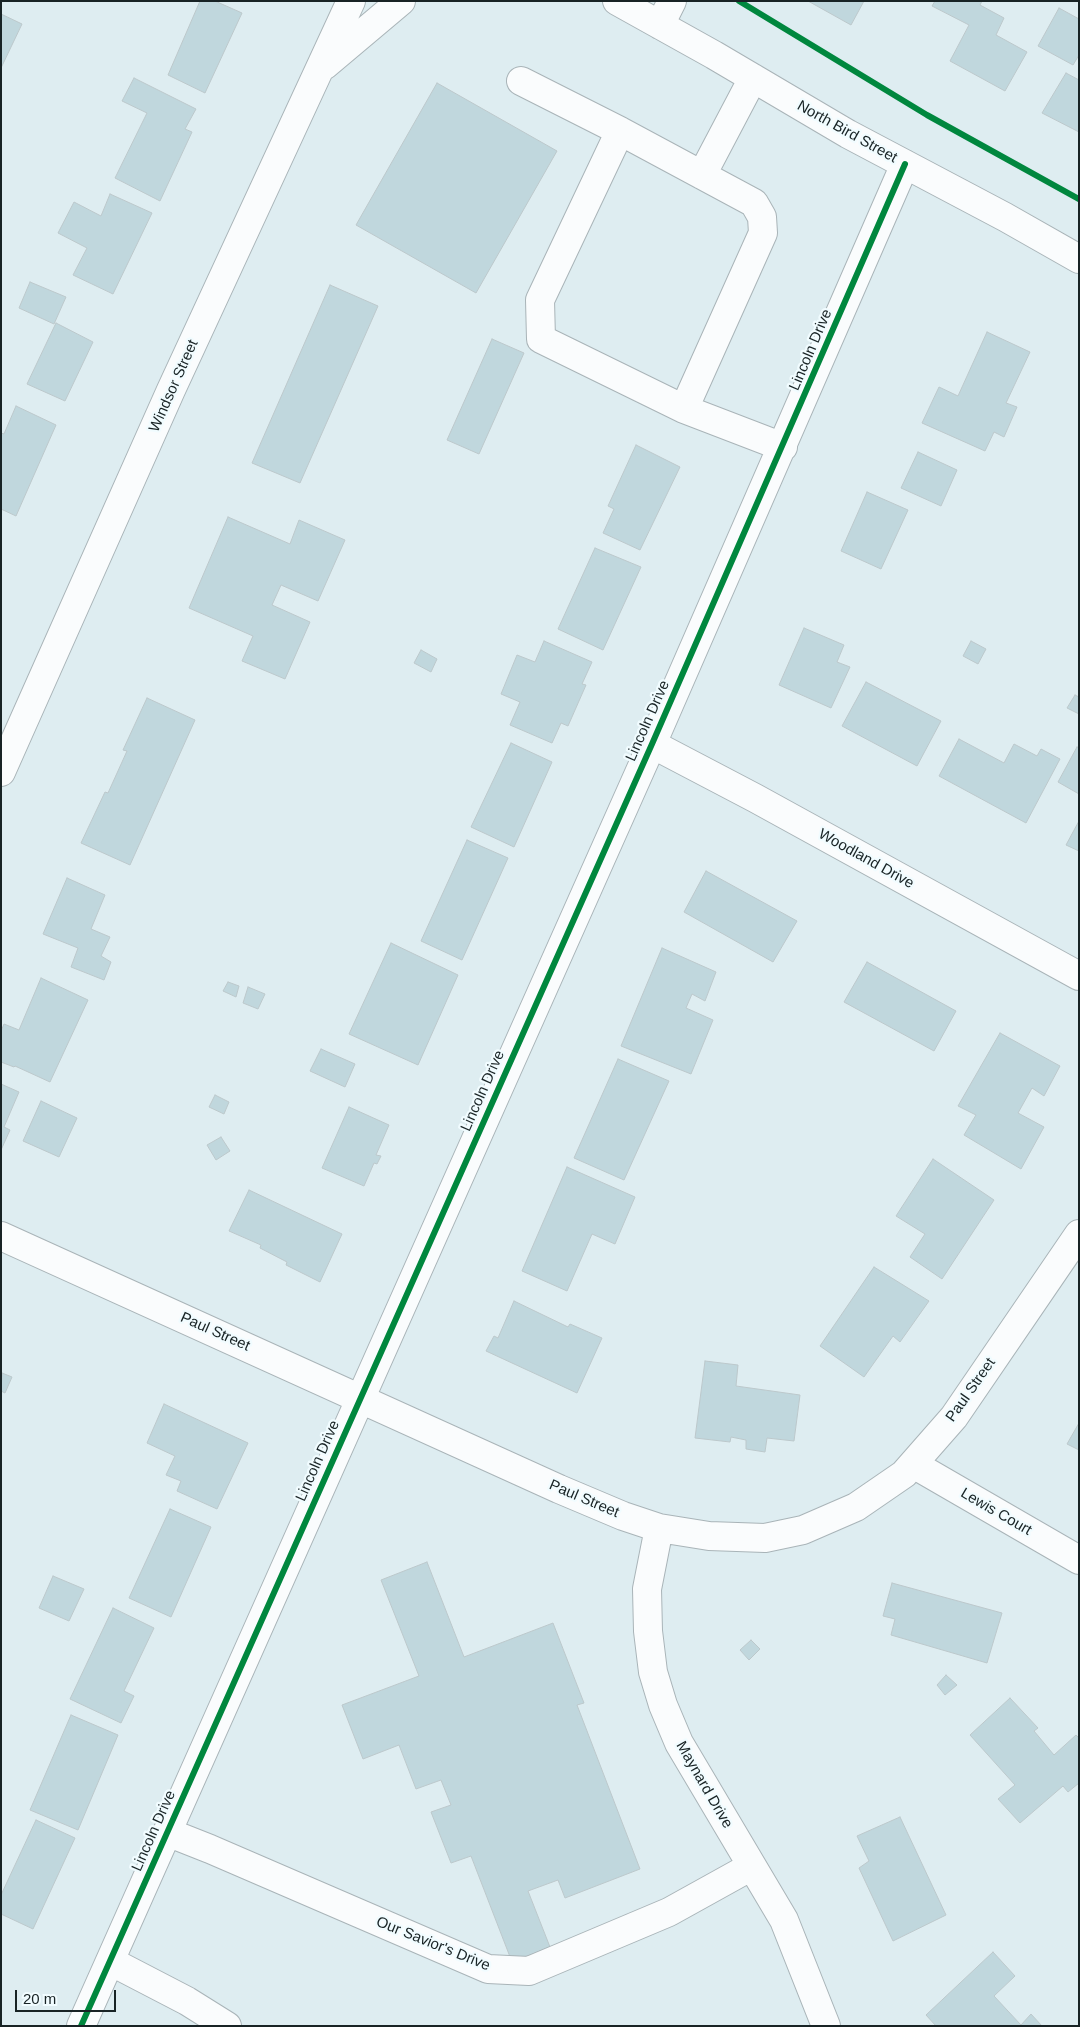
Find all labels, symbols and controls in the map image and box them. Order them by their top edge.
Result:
street label: North Bird Street [794,97,900,167]
street label: Lincoln Drive [786,307,836,393]
street label: Windsor Street [146,337,202,435]
street label: Lincoln Drive [622,678,674,764]
street label: Woodland Drive [815,825,917,893]
street label: Lincoln Drive [457,1048,509,1134]
street label: Paul Street [177,1309,253,1355]
street label: Paul Street [942,1354,1000,1426]
street label: Lincoln Drive [292,1418,344,1504]
street label: Paul Street [546,1476,622,1522]
street label: Lewis Court [957,1484,1035,1540]
street label: Maynard Drive [672,1738,736,1832]
street label: Lincoln Drive [128,1788,180,1874]
street label: Our Savior's Drive [373,1913,493,1975]
scale bar [18,1980,119,2012]
text: 20 m [23,1990,56,2007]

